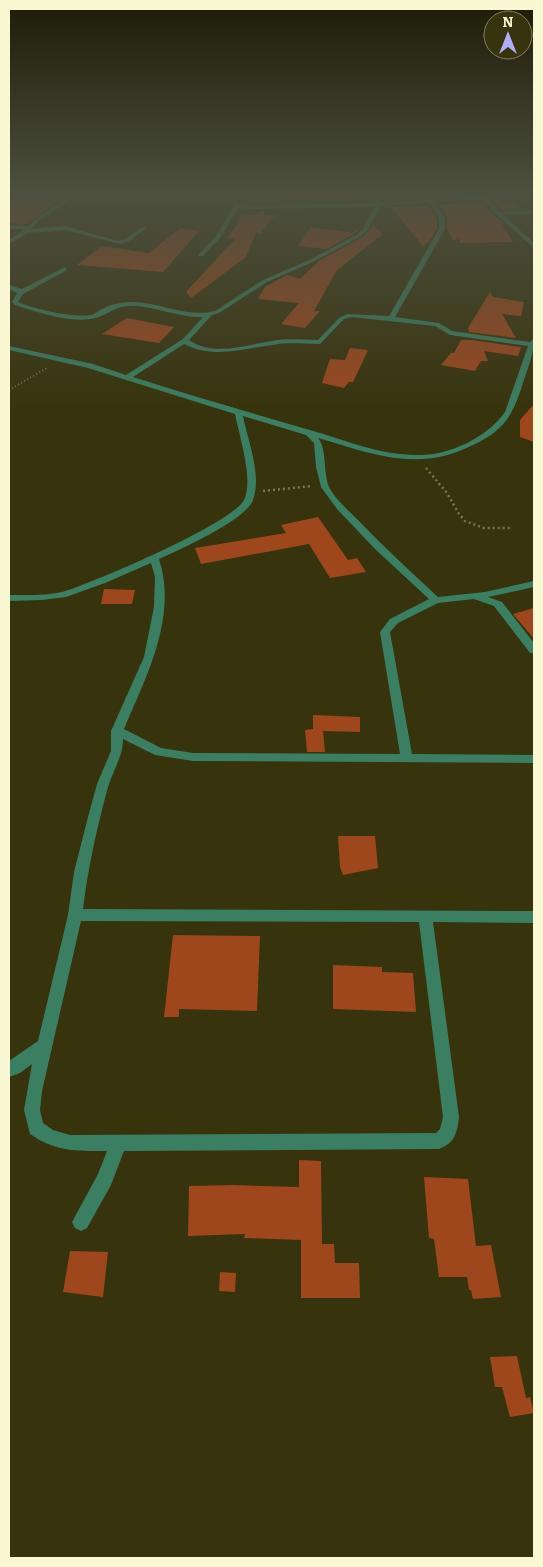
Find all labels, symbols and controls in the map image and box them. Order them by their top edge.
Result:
north arrow [483,10,533,60]
text: N [503,14,514,31]

